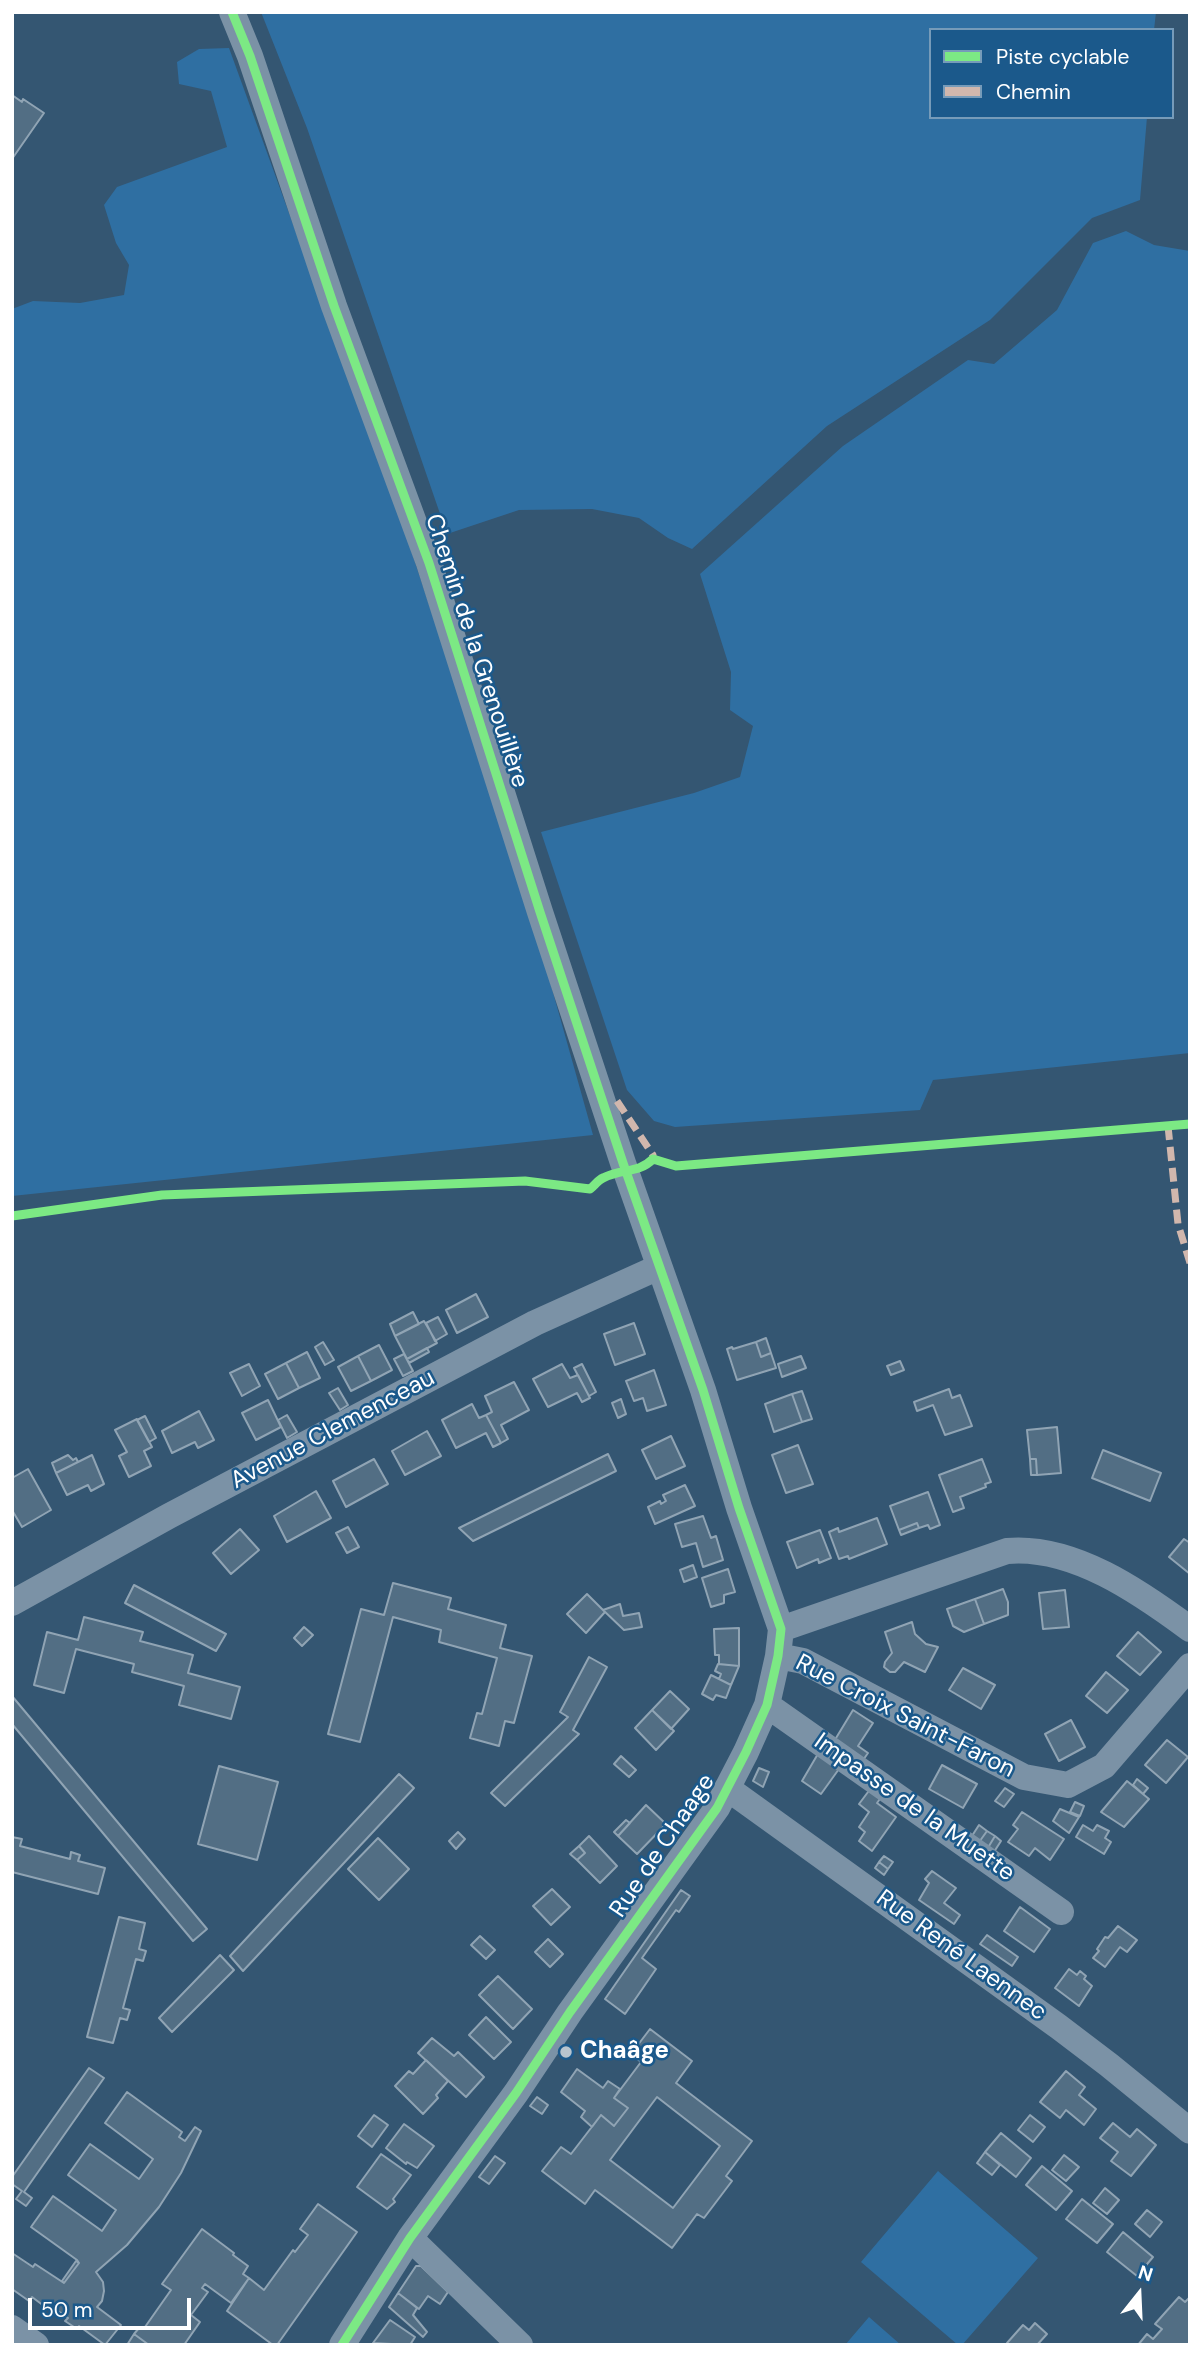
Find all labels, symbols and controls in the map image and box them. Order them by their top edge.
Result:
legend [929,28,1174,119]
text: Piste cyclable [996,43,1129,71]
text: Chemin [996,78,1071,106]
street label: Chemin de la Grenouillère [418,511,534,791]
street label: Avenue Clemenceau [226,1364,440,1496]
street label: Rue Croix Saint-Faron [790,1649,1020,1785]
street label: Impasse de la Muette [808,1728,1020,1888]
street label: Rue de Chaage [604,1769,722,1923]
street label: Rue René Laennec [870,1885,1052,2027]
place label: Chaâge [580,2038,669,2066]
marker: Chaâge [558,2044,574,2060]
north arrow [1104,2259,1174,2329]
text: N [1135,2260,1156,2288]
scale bar [32,2284,194,2328]
text: 50 m [41,2296,92,2324]

